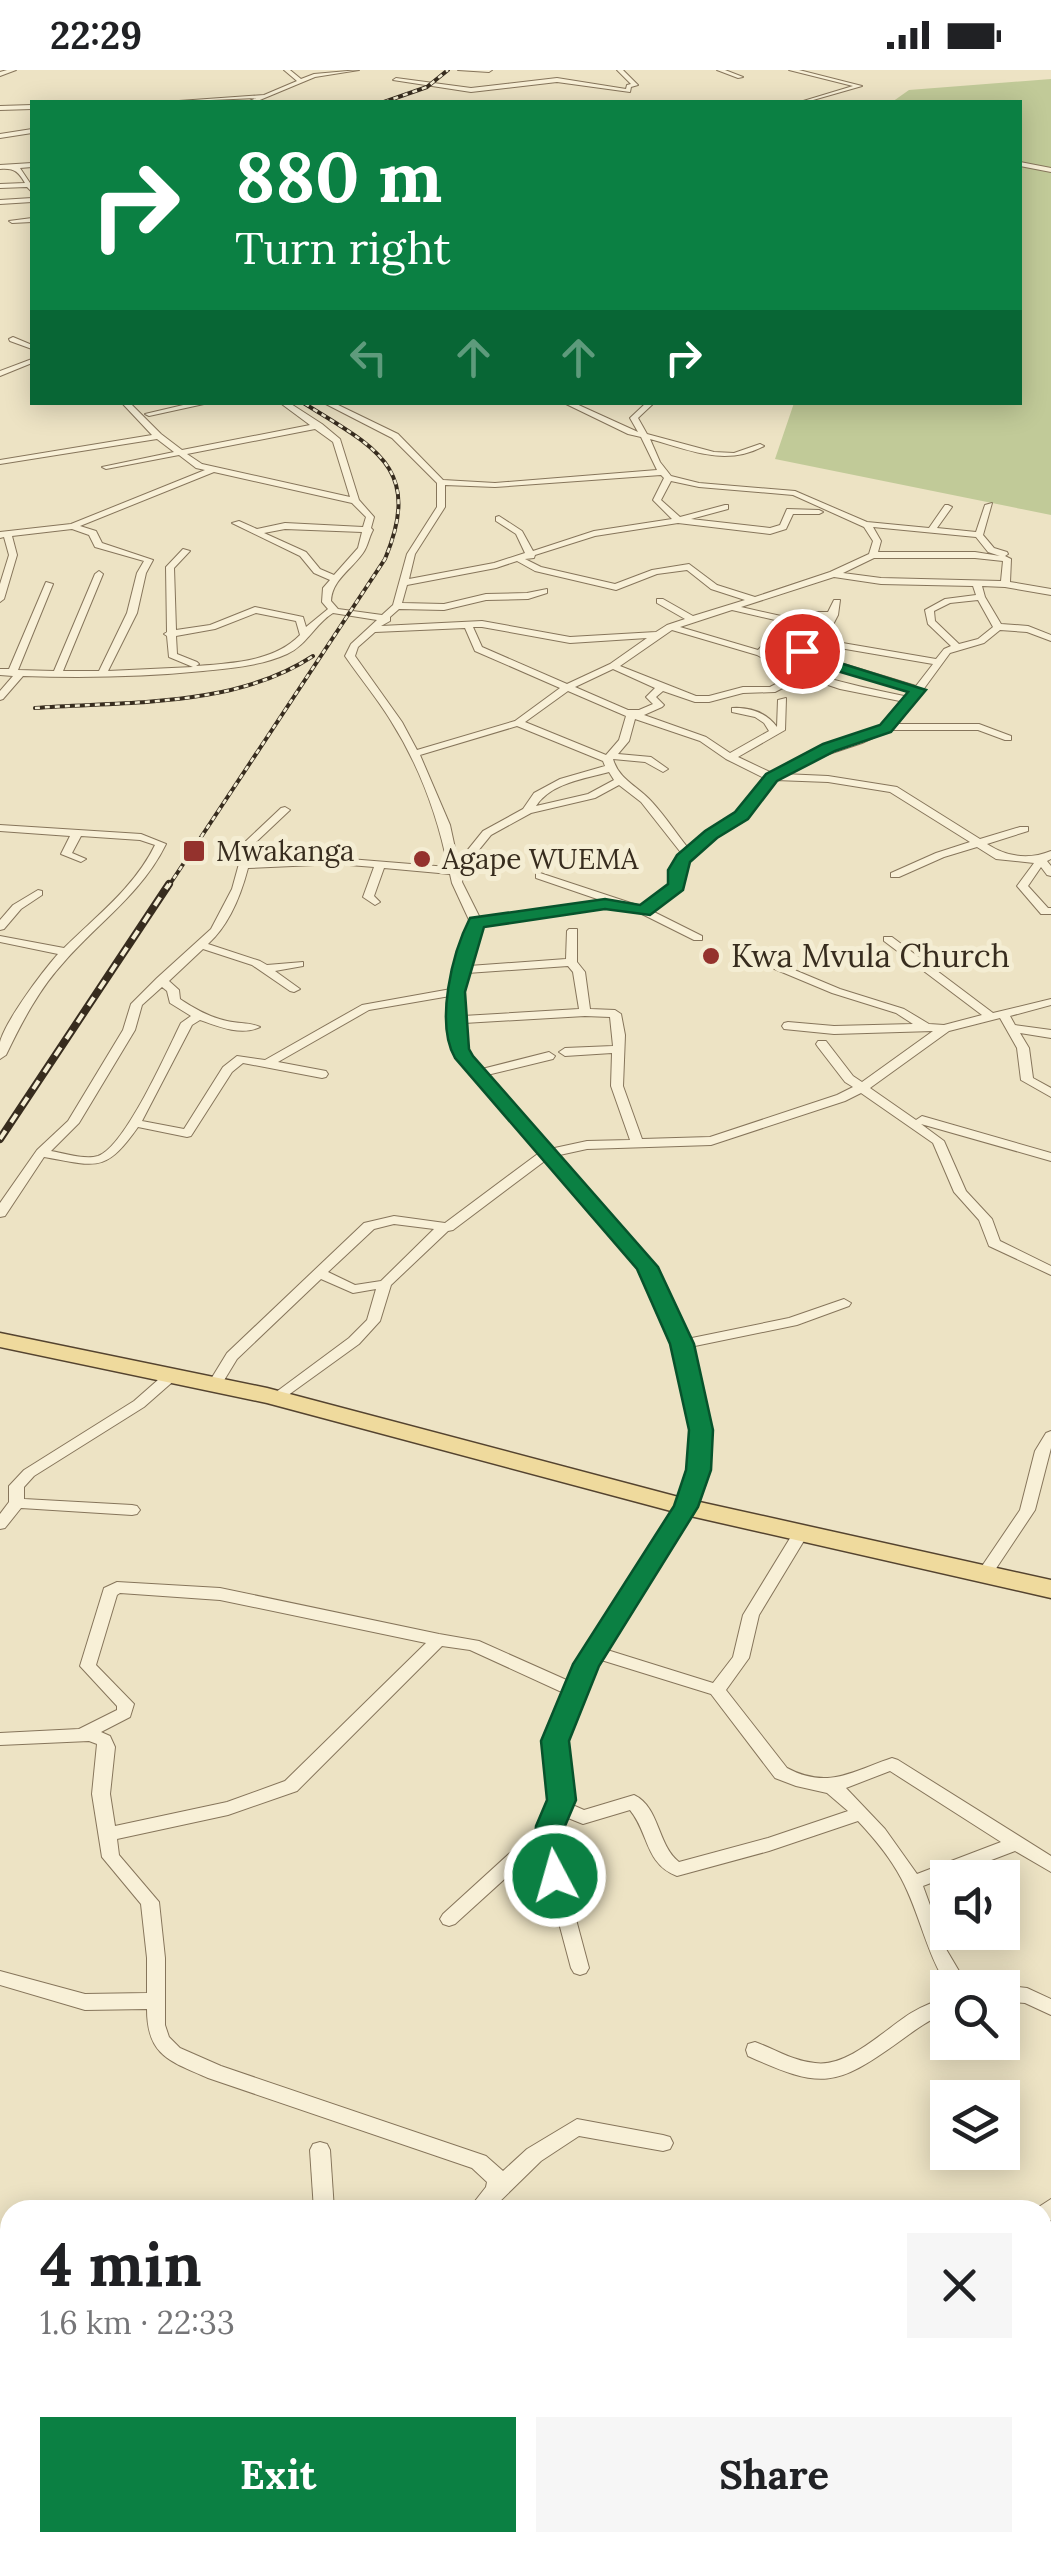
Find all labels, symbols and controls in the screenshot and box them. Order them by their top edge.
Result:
text: 22:29 [50,11,142,59]
text: 880 m [235,132,442,221]
icon: right [70,140,200,270]
text: Turn right [235,219,451,276]
icon: left [341,330,396,385]
icon: ahead [446,330,501,385]
icon: ahead [551,330,606,385]
icon: right [656,330,711,385]
pin [760,609,845,694]
icon: arrive [775,624,830,679]
place label: Mwakanga [216,833,354,869]
marker: Mwakanga [181,838,207,864]
place label: Agape WUEMA [441,841,639,877]
marker: Agape WUEMA [411,848,433,870]
place label: Kwa Mvula Church [731,935,1010,976]
marker: Kwa Mvula Church [700,945,722,967]
position arrow [503,1824,607,1928]
map controls [930,1860,1020,2170]
button: sound [930,1860,1020,1950]
button: search [930,1970,1020,2060]
button: layers [930,2080,1020,2170]
text: 4 min [40,2226,202,2302]
button: close [907,2233,1012,2338]
text: 1.6 km · 22:33 [40,2302,235,2343]
button: Exit [40,2417,516,2532]
button: Share [536,2417,1012,2532]

